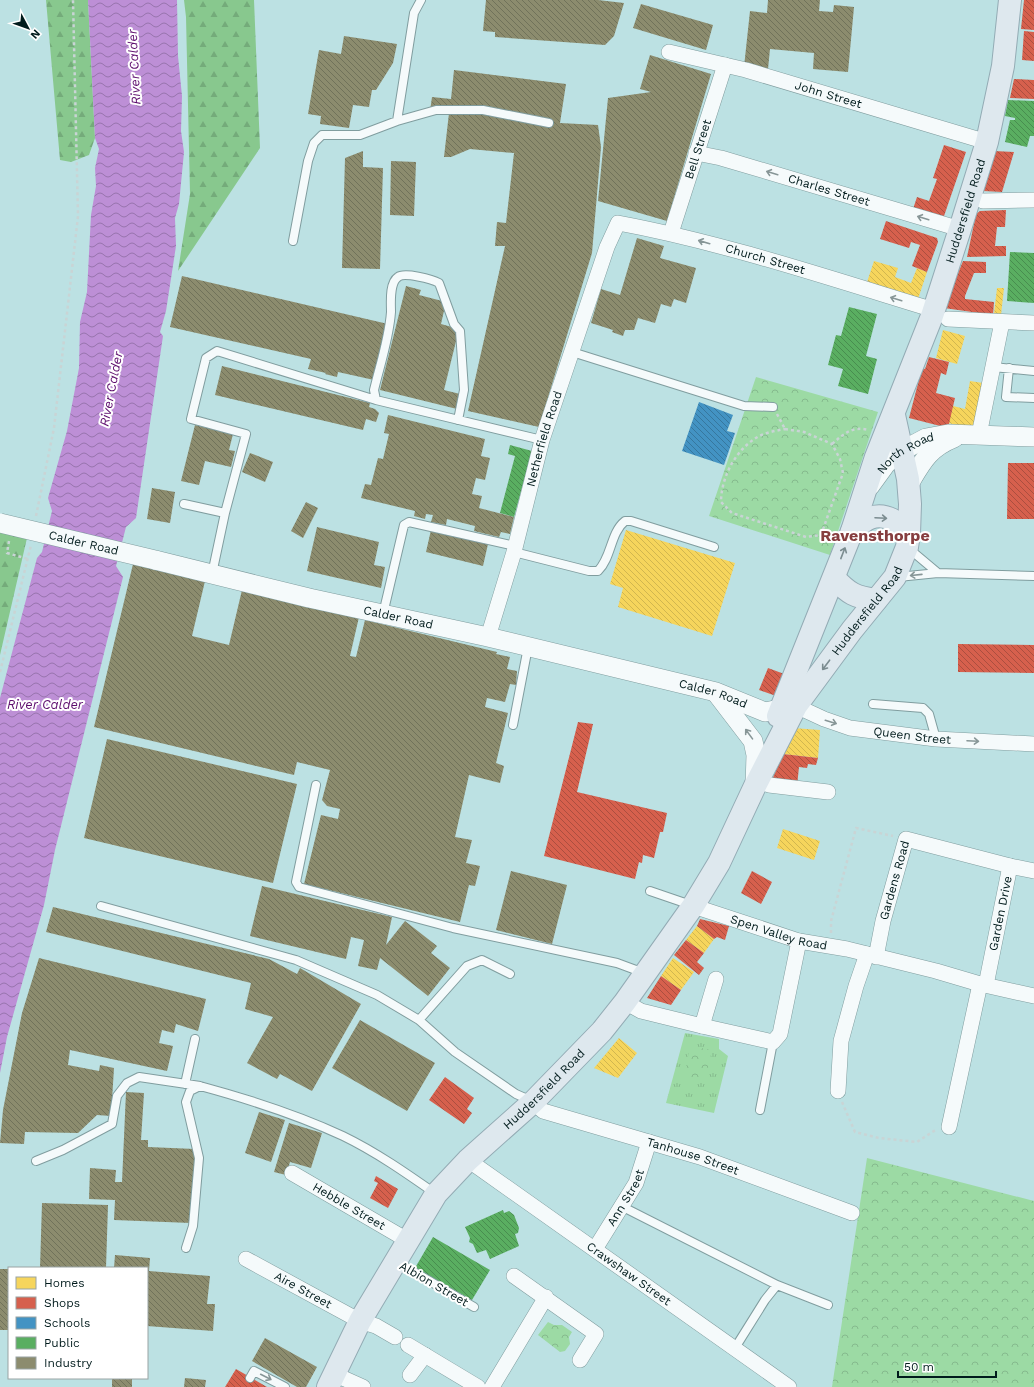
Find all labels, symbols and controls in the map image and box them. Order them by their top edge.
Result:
north arrow [8,8,48,48]
text: N [28,27,43,42]
water label: River Calder [124,28,143,105]
street label: John Street [793,78,863,111]
street label: Bell Street [682,118,714,181]
street label: Huddersfield Road [942,157,988,265]
one-way arrow [765,169,778,176]
street label: Charles Street [786,171,871,209]
one-way arrow [917,214,930,221]
one-way arrow [698,238,711,245]
street label: Church Street [724,241,807,277]
one-way arrow [890,295,903,302]
water label: River Calder [96,349,126,428]
street label: Netherfield Road [524,389,565,488]
street label: North Road [874,430,935,477]
one-way arrow [874,514,887,521]
district label: Ravensthorpe [820,526,930,545]
street label: Calder Road [47,528,120,558]
one-way arrow [840,547,848,559]
street label: Huddersfield Road [829,564,905,658]
one-way arrow [910,571,923,579]
street label: Calder Road [362,603,435,632]
one-way arrow [822,659,830,670]
street label: Calder Road [677,676,749,711]
water label: River Calder [7,697,84,712]
one-way arrow [825,719,838,726]
street label: Queen Street [873,724,951,747]
one-way arrow [744,729,753,740]
one-way arrow [966,738,979,745]
street label: Gardens Road [877,839,912,922]
street label: Garden Drive [986,875,1015,952]
street label: Spen Valley Road [729,912,828,953]
street label: Huddersfield Road [500,1046,588,1132]
street label: Tanhouse Street [645,1135,741,1178]
street label: Ann Street [604,1168,647,1229]
street label: Hebble Street [310,1180,388,1233]
street label: Crawshaw Street [584,1239,674,1308]
street label: Albion Street [397,1259,471,1309]
legend [8,1267,148,1379]
street label: Aire Street [272,1269,334,1311]
text: Homes [44,1276,85,1290]
text: Shops [44,1296,80,1310]
text: Schools [44,1316,90,1330]
text: Public [44,1336,80,1350]
scale bar [898,1353,996,1379]
text: Industry [44,1356,93,1370]
text: 50 m [904,1360,934,1374]
one-way arrow [260,1374,272,1381]

